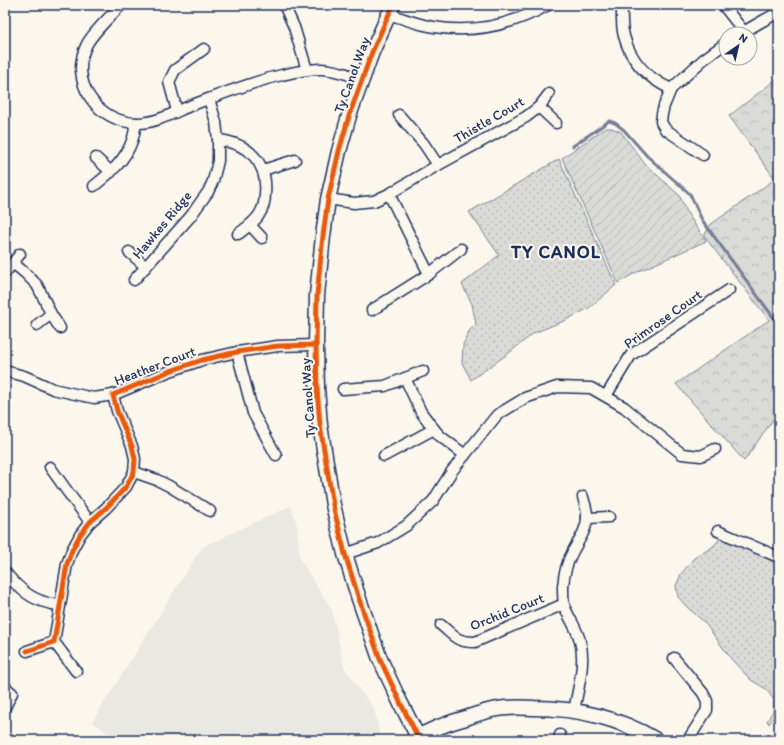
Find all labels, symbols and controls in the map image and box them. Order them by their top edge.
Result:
north arrow [718,26,758,66]
text: N [737,31,750,46]
street label: Ty Canol Way [330,34,374,115]
street label: Thistle Court [451,93,527,147]
street label: Hawkes Ridge [129,187,195,262]
district label: TY CANOL [510,241,601,263]
street label: Primrose Court [621,286,705,352]
street label: Heather Court [112,343,198,389]
street label: Ty Canol Way [297,357,319,438]
street label: Orchid Court [467,589,547,635]

